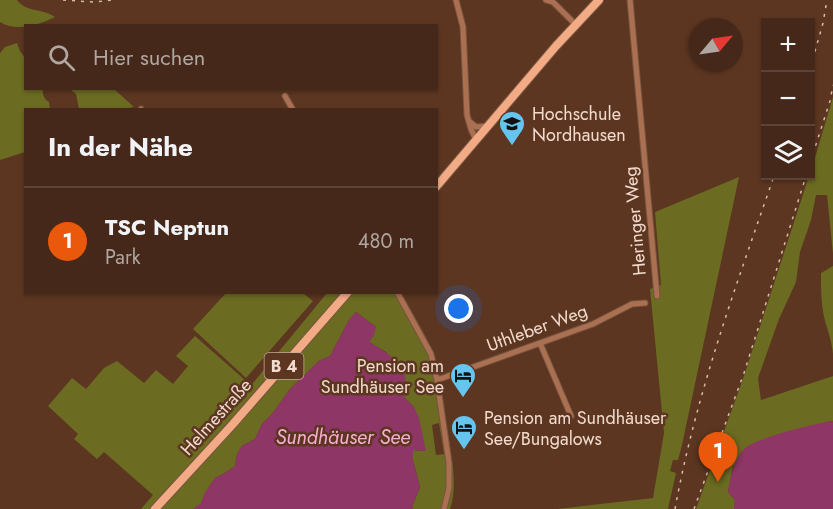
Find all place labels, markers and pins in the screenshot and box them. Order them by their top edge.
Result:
place label: Hochschule Nordhausen [532,101,626,148]
school or university icon: Hochschule Nordhausen [497,109,527,147]
place label: Pension am Sundhäuser See [321,353,444,400]
hotel icon: Pension am Sundhäuser See [448,361,478,399]
place label: Pension am Sundhäuser See/Bungalows [484,405,667,452]
hotel icon: Pension am Sundhäuser See/Bungalows [449,413,479,451]
pin: 1 [698,432,738,482]

